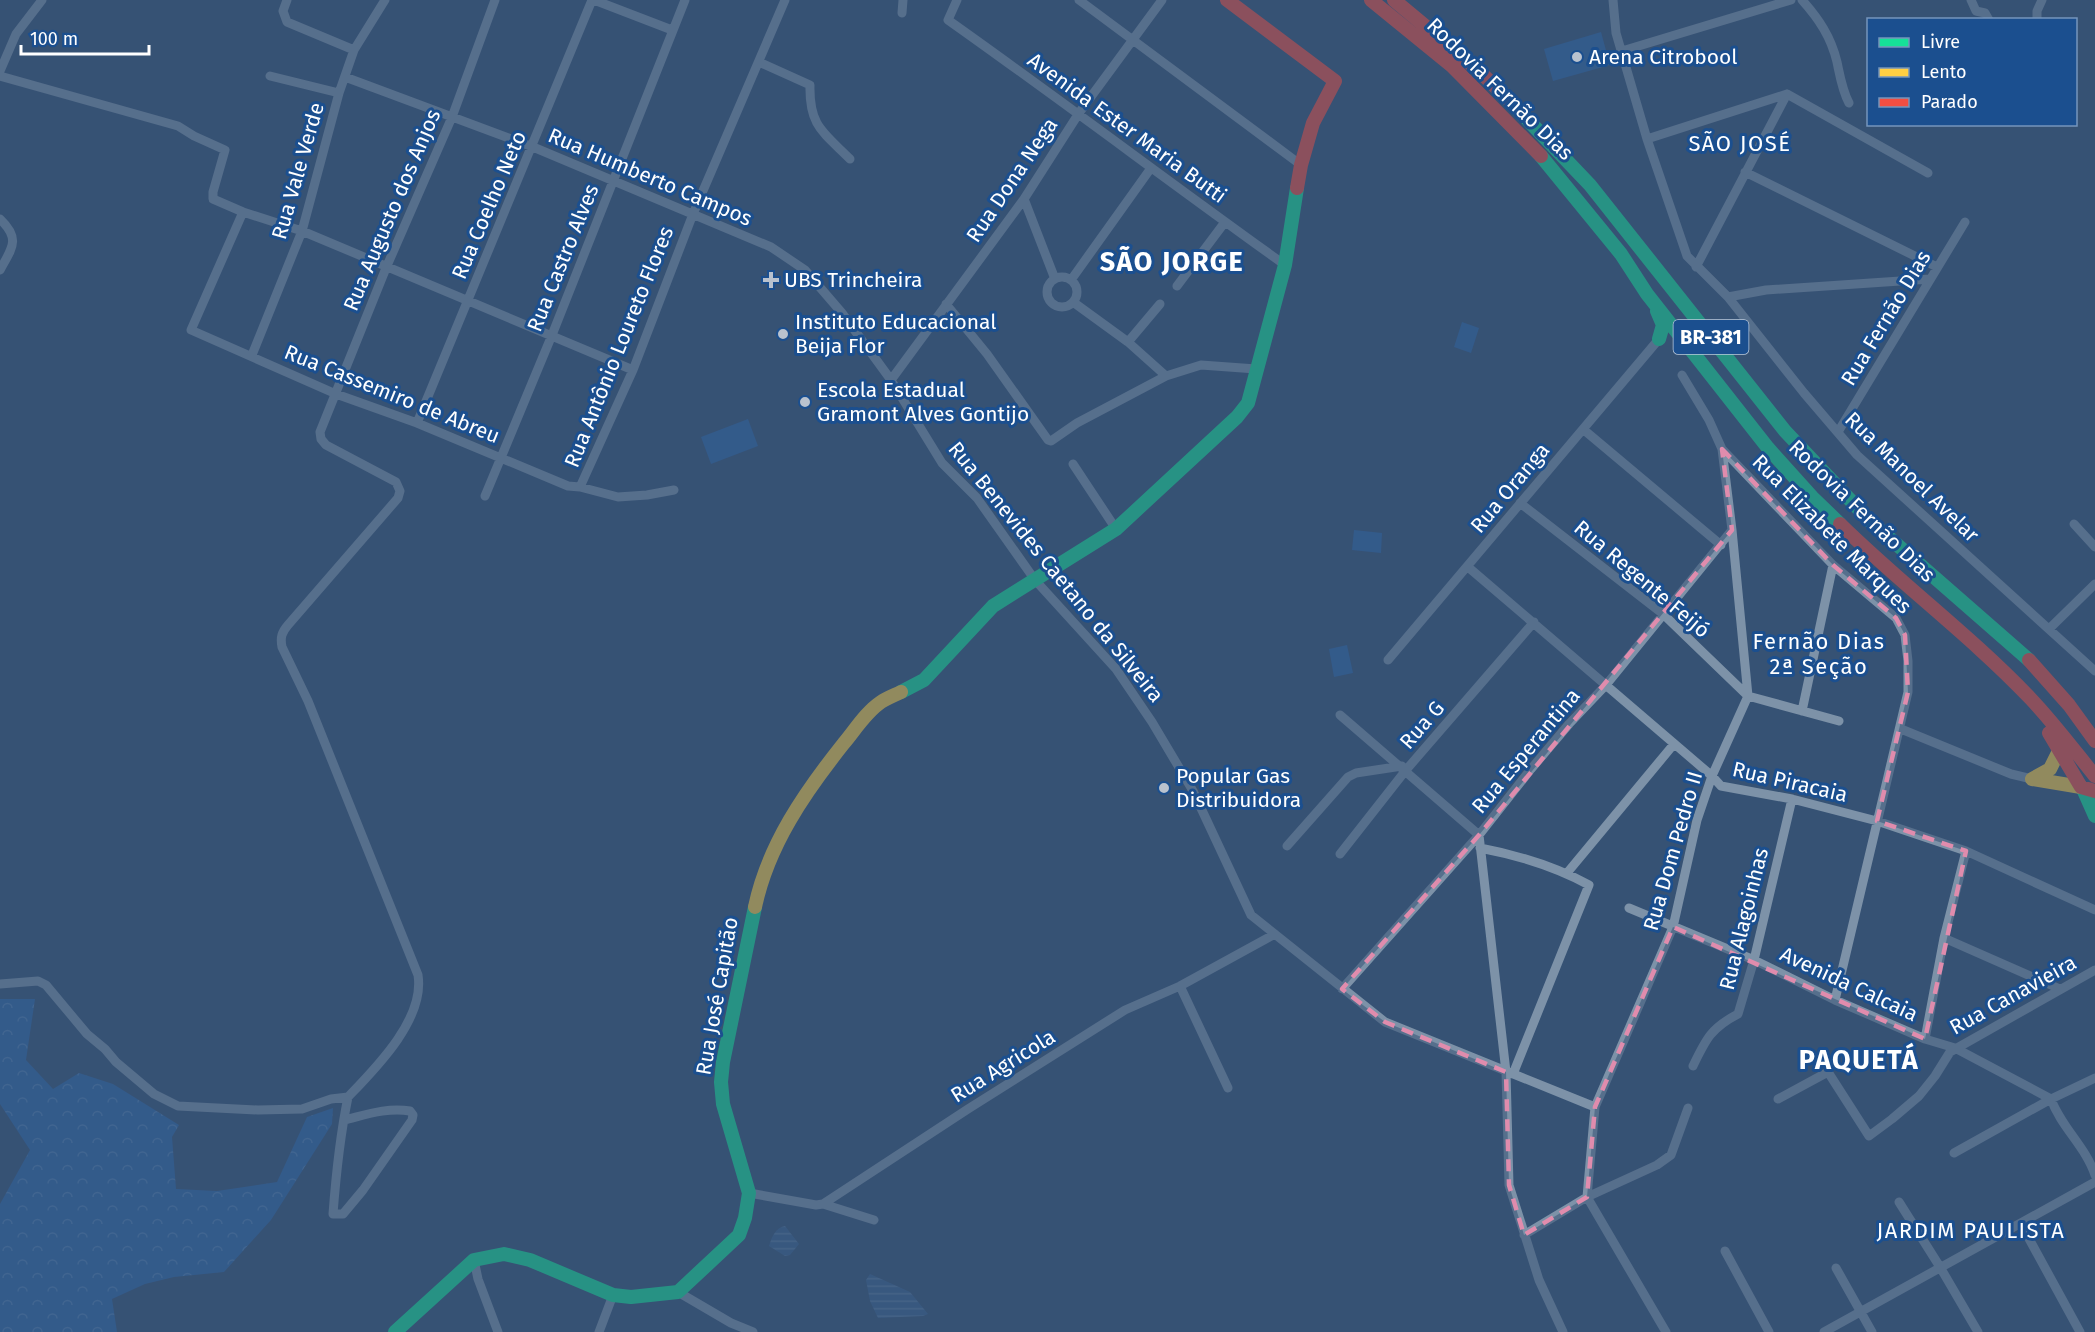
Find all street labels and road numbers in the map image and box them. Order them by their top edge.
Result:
street label: Rodovia Fernão Dias [1421,12,1579,166]
street label: Avenida Ester Maria Butti [1022,47,1232,209]
street label: Rua Vale Verde [266,100,330,242]
street label: Rua Augusto dos Anjos [338,105,446,315]
street label: Rua Dona Nega [961,113,1063,247]
street label: Rua Humberto Campos [544,122,756,232]
street label: Rua Coelho Neto [446,127,532,283]
street label: Rua Castro Alves [522,180,605,336]
street label: Rua Antônio Loureto Flores [559,223,679,471]
street label: Rua Fernão Dias [1835,246,1937,390]
road number: BR-381 [1674,320,1748,354]
street label: Rua Cassemiro de Abreu [281,339,503,449]
street label: Rua Manoel Avelar [1839,406,1985,548]
street label: Rodovia Fernão Dias [1783,434,1941,588]
street label: Rua Benevides Caetano da Silveira [943,436,1169,708]
street label: Rua Oranga [1465,438,1555,538]
street label: Rua Elizabete Marques [1747,449,1917,619]
street label: Rua Regente Feijó [1569,515,1715,643]
street label: Rua Esperantina [1466,683,1586,819]
street label: Rua G [1394,696,1450,754]
street label: Rua Piracaia [1730,756,1850,808]
street label: Rua Dom Pedro II [1638,768,1708,934]
street label: Rua Alagoinhas [1714,845,1774,993]
street label: Rua José Capitão [690,915,744,1077]
street label: Avenida Calcaia [1776,941,1922,1027]
street label: Rua Canavieira [1945,950,2081,1040]
street label: Rua Agricola [946,1024,1060,1108]

